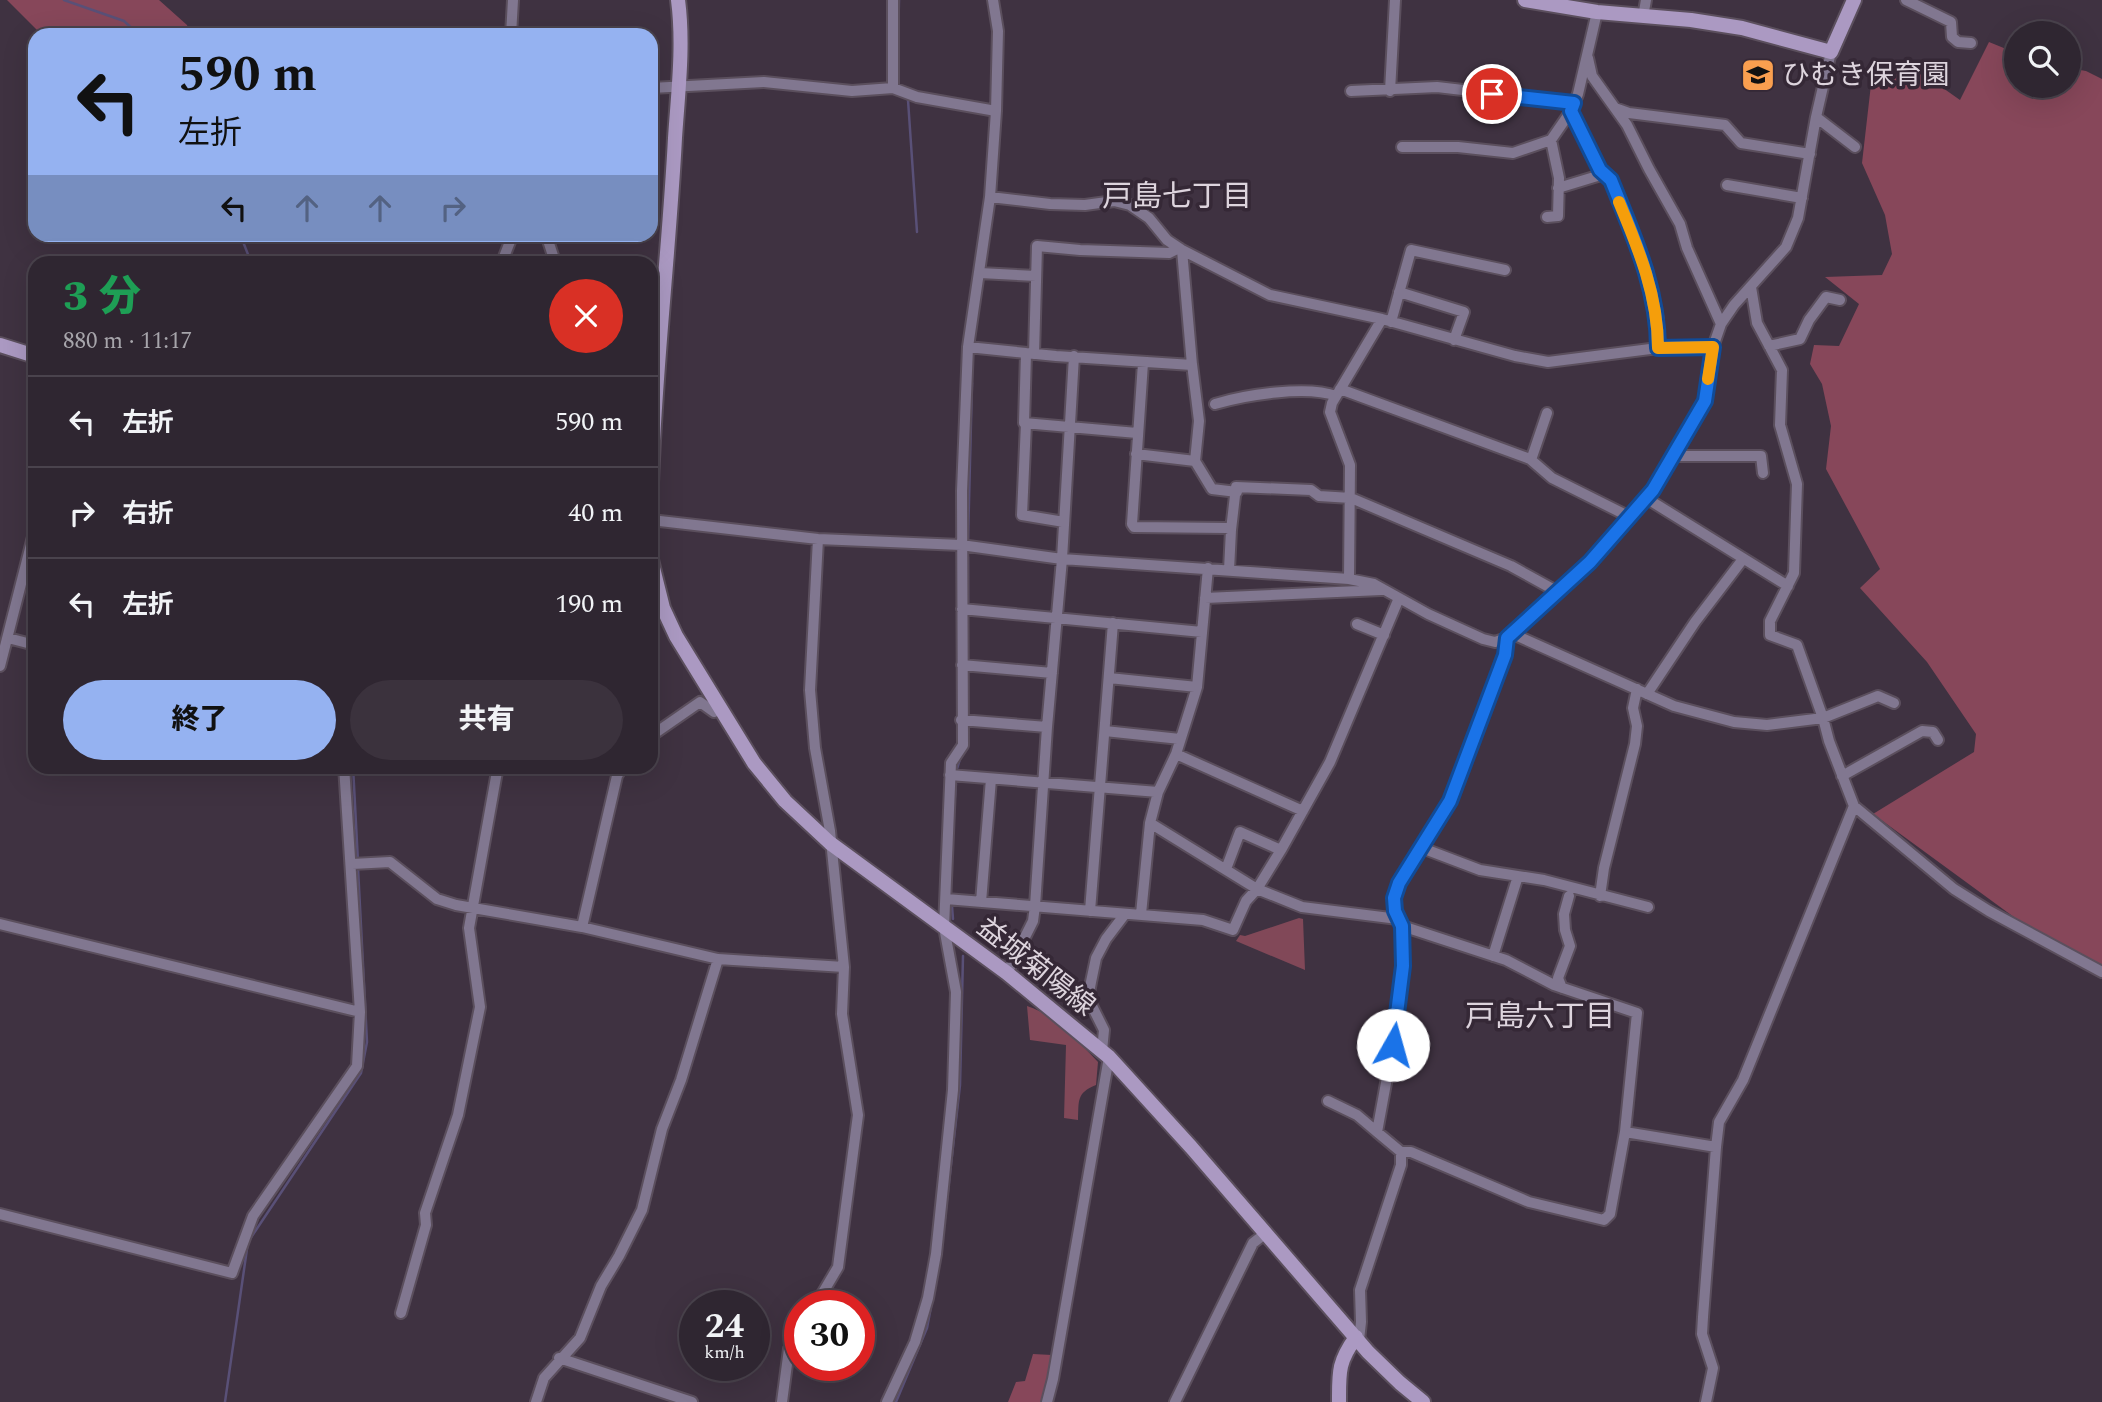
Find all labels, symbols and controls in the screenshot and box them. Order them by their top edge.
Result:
map controls [2004,21,2081,98]
button: search [2004,21,2081,98]
text: 590 m [178,38,317,113]
place label: ひむき保育園 [1782,54,1950,97]
icon: left [63,56,154,147]
school or university icon: ひむき保育園 [1739,56,1777,94]
pin [1462,64,1522,124]
icon: arrive [1473,75,1511,113]
text: 左折 [178,109,242,158]
district label: 戸島七丁目 [1102,174,1252,220]
icon: left [215,189,253,227]
icon: ahead [288,189,326,227]
icon: ahead [361,189,399,227]
icon: right [434,189,472,227]
text: 3 分 [63,266,141,329]
button: close [549,279,623,353]
text: 880 m · 11:17 [63,324,192,359]
text: 590 m [555,402,623,442]
icon: left [63,403,101,441]
text: 左折 [122,403,174,443]
text: 40 m [568,493,623,533]
icon: right [63,494,101,532]
text: 右折 [122,494,174,534]
text: 190 m [555,584,623,624]
icon: left [63,585,101,623]
text: 左折 [122,585,174,625]
button: 終了 [63,680,336,760]
button: 共有 [350,680,623,760]
street label: 益城菊陽線 [968,907,1104,1027]
district label: 戸島六丁目 [1465,994,1615,1040]
position arrow [1356,1008,1430,1082]
speed limit sign: 30 [784,1290,875,1381]
text: 24 [705,1300,744,1353]
text: km/h [704,1339,745,1366]

